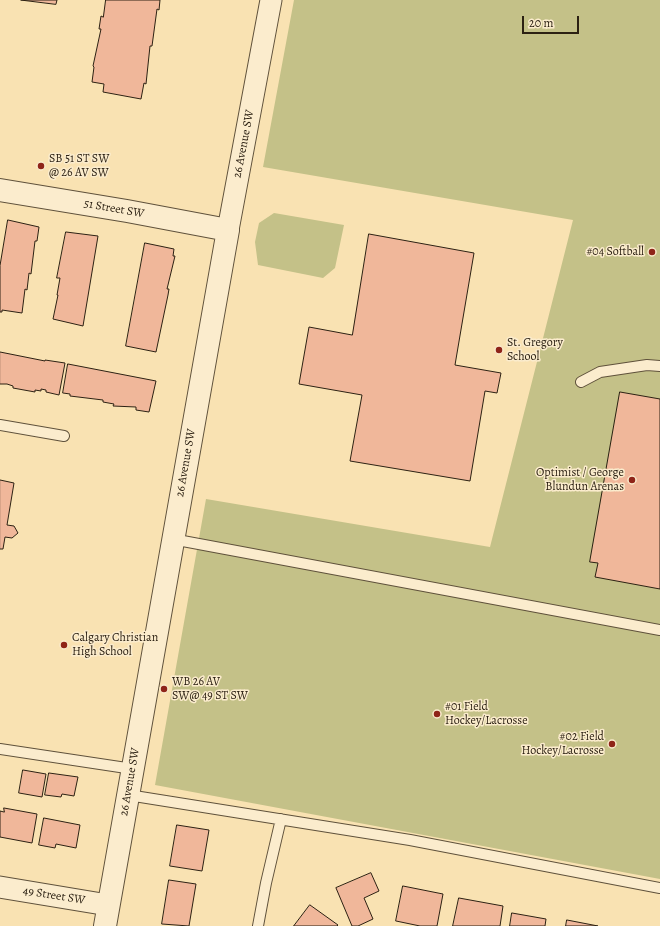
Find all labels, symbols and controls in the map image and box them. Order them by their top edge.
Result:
scale bar [524,8,581,34]
text: 20 m [529,15,553,31]
street label: 26 Avenue SW [230,109,258,179]
place label: SB 51 ST SW @ 26 AV SW [49,152,109,180]
marker: SB 51 ST SW @ 26 AV SW [36,161,46,171]
street label: 51 Street SW [83,197,145,221]
place label: #04 Softball [586,245,644,259]
marker: #04 Softball [647,247,657,257]
place label: St. Gregory School [507,336,563,364]
marker: St. Gregory School [494,345,504,355]
street label: 26 Avenue SW [173,428,199,498]
place label: Optimist / George Blundun Arenas [536,466,624,494]
marker: Optimist / George Blundun Arenas [627,475,637,485]
place label: Calgary Christian High School [72,631,158,659]
marker: Calgary Christian High School [59,640,69,650]
place label: WB 26 AV SW@ 49 ST SW [172,675,248,703]
marker: WB 26 AV SW@ 49 ST SW [159,684,169,694]
place label: #01 Field Hockey/Lacrosse [445,700,528,728]
marker: #01 Field Hockey/Lacrosse [432,709,442,719]
place label: #02 Field Hockey/Lacrosse [521,730,604,758]
marker: #02 Field Hockey/Lacrosse [607,739,617,749]
street label: 26 Avenue SW [117,747,143,817]
street label: 49 Street SW [22,884,86,908]

